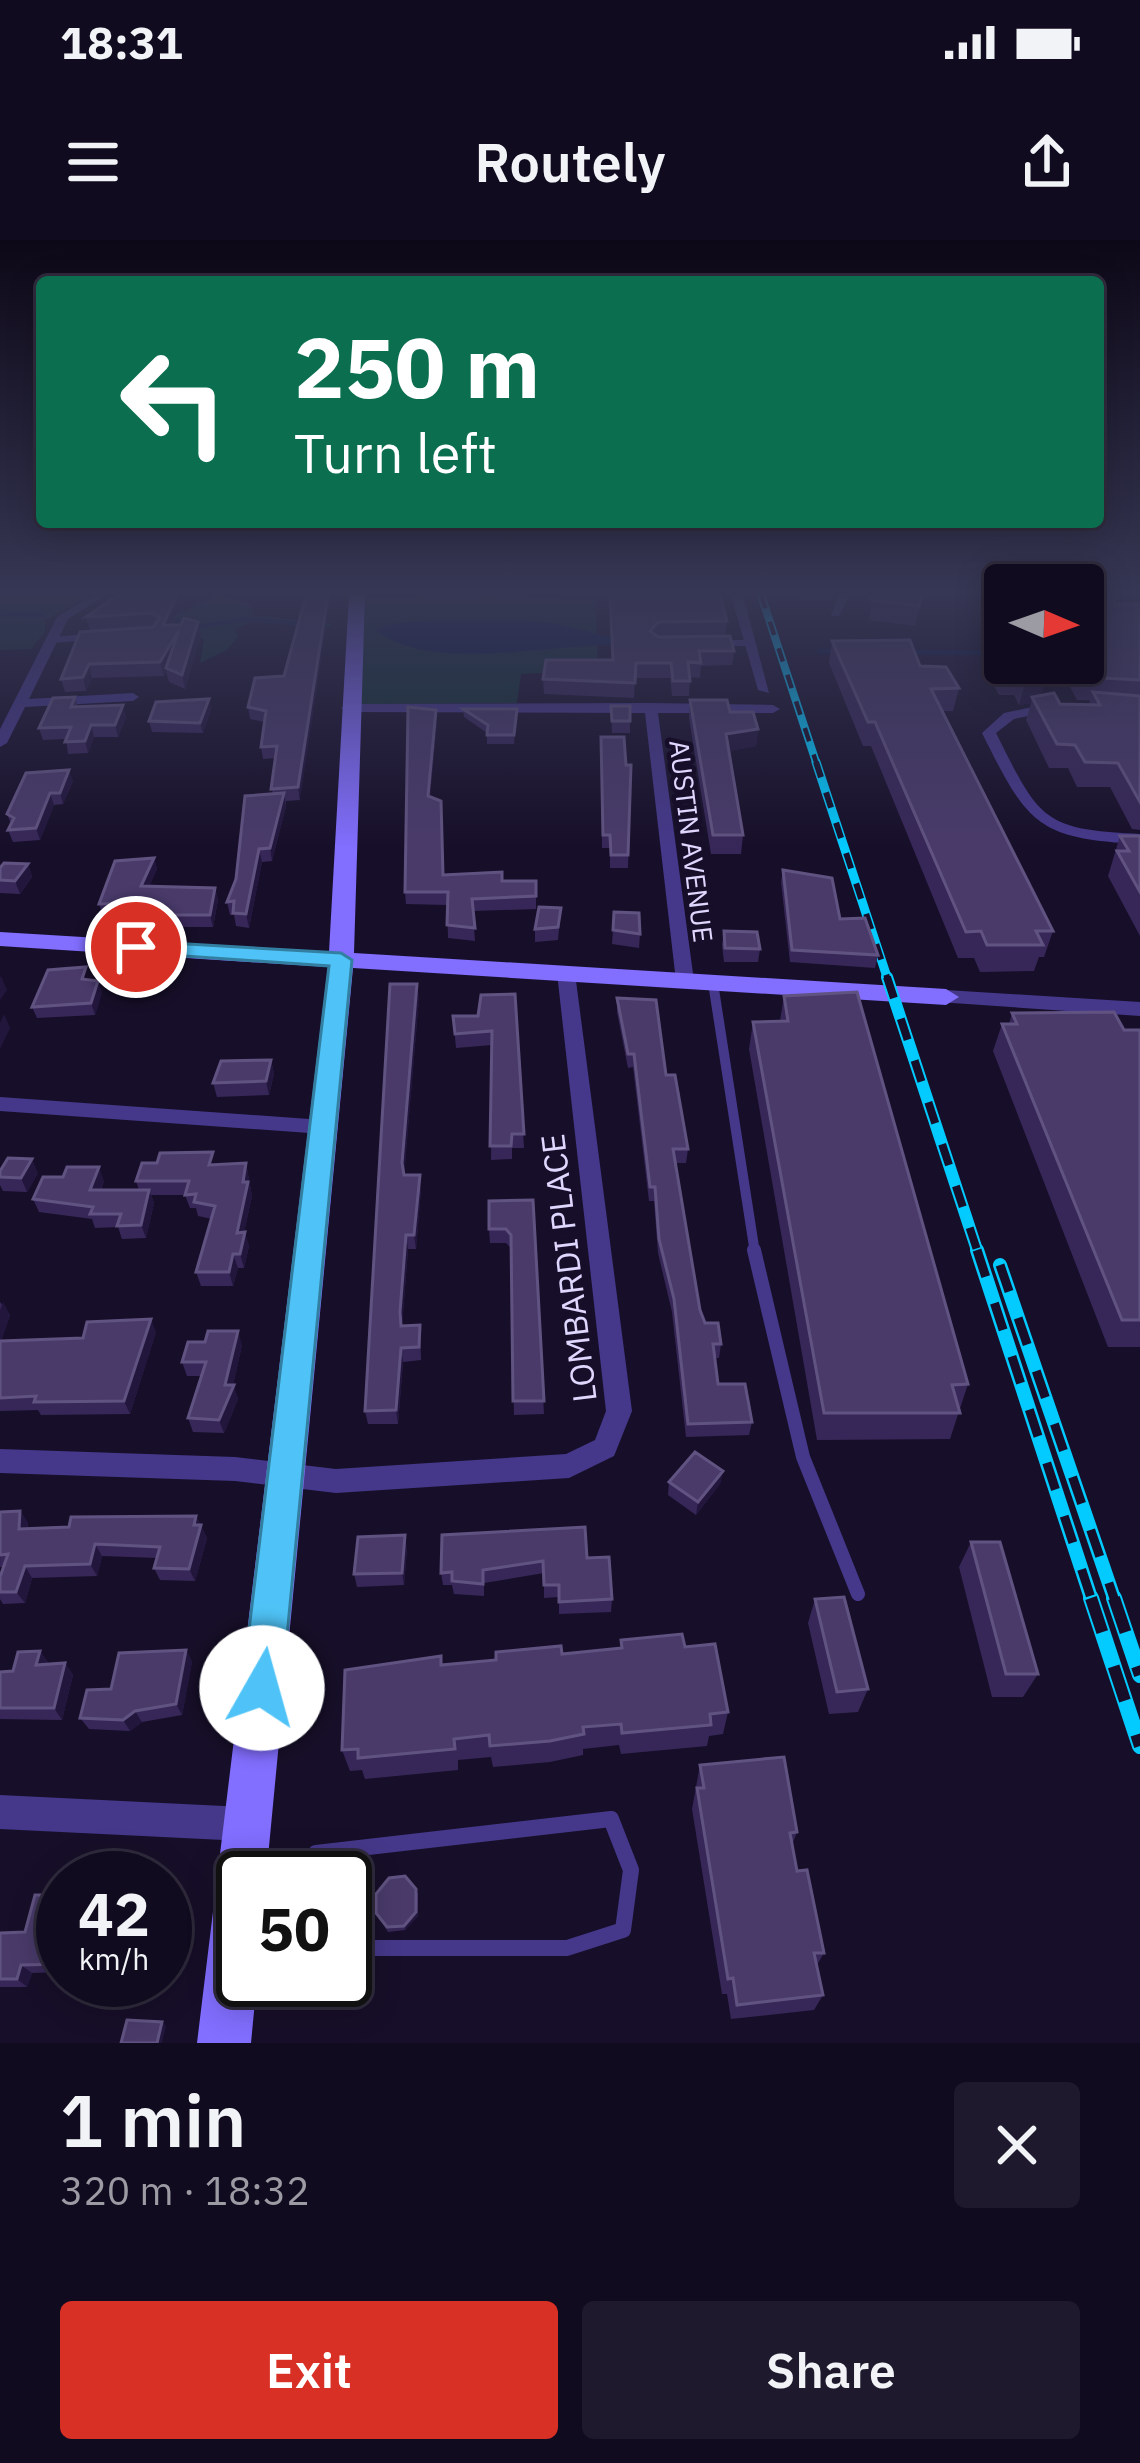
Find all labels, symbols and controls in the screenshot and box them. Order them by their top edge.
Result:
text: 18:31 [60,13,183,71]
text: Routely [474,127,666,197]
icon: menu [60,129,126,195]
icon: share [1014,129,1080,195]
text: 250 m [294,312,540,421]
icon: left [96,324,252,480]
text: Turn left [294,418,497,488]
north arrow [984,564,1104,684]
map controls [984,564,1104,684]
street label: AUSTIN AVENUE [662,738,722,944]
pin [85,896,187,998]
icon: arrive [103,914,169,980]
street label: LOMBARDI PLACE [530,1131,606,1405]
position arrow [199,1625,325,1751]
speed limit sign: 50 [216,1851,372,2007]
text: 42 [78,1874,150,1953]
text: km/h [79,1939,149,1978]
text: 1 min [60,2073,246,2167]
button: close [954,2082,1080,2208]
text: 320 m · 18:32 [60,2165,310,2216]
button: Exit [60,2301,558,2439]
button: Share [582,2301,1080,2439]

